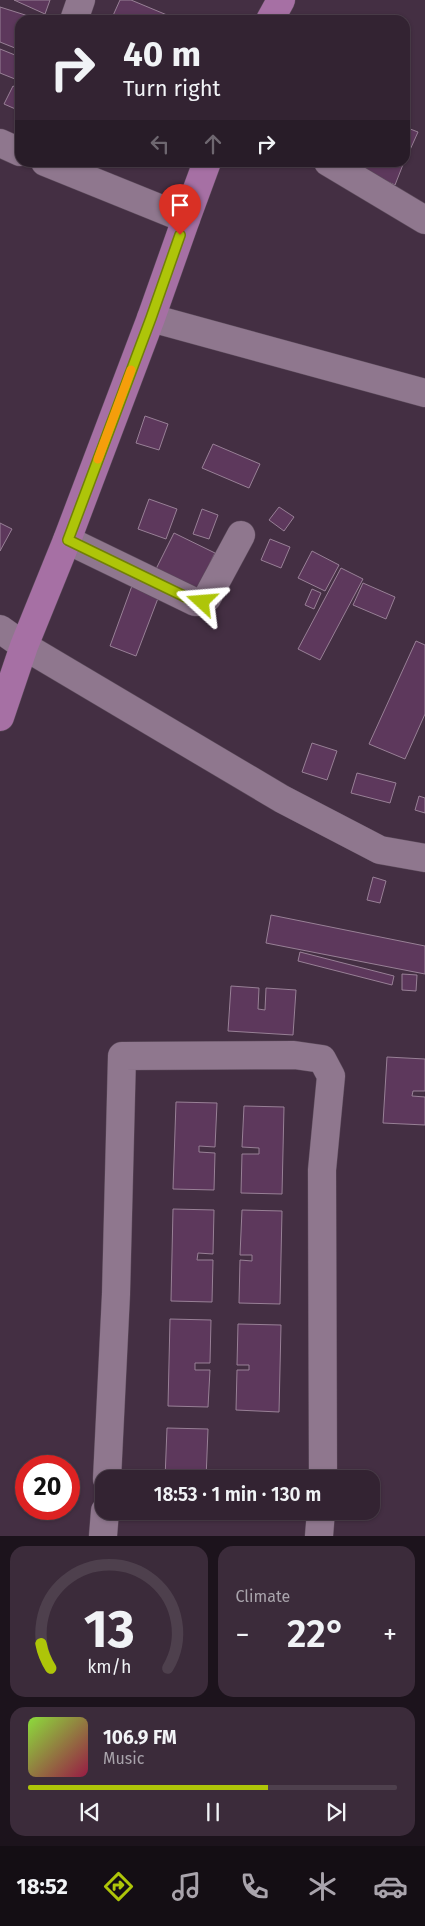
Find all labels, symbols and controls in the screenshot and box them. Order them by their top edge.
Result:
text: 40 m [123,33,201,75]
icon: right [40,35,105,100]
text: Turn right [123,75,220,102]
icon: left [146,130,174,158]
icon: ahead [199,130,227,158]
icon: right [252,130,280,158]
pin [159,184,201,235]
icon: arrive [166,191,194,219]
position arrow [175,575,227,627]
speed limit sign: 20 [15,1455,80,1520]
text: 18:53 · 1 min · 130 m [154,1483,321,1506]
text: Climate [236,1587,290,1606]
text: 13 [83,1598,134,1661]
text: 22° [287,1611,346,1657]
text: − [236,1618,250,1651]
text: + [383,1618,397,1651]
text: km/h [87,1656,131,1678]
text: 106.9 FM [103,1726,177,1749]
text: Music [103,1749,144,1768]
icon: previous [76,1798,104,1826]
icon: pause [199,1798,227,1826]
icon: next [322,1798,350,1826]
icon: directions [101,1869,136,1904]
icon: music [169,1869,204,1904]
icon: phone [237,1869,272,1904]
icon: climate [305,1869,340,1904]
icon: car [373,1869,408,1904]
text: 18:52 [17,1873,68,1900]

